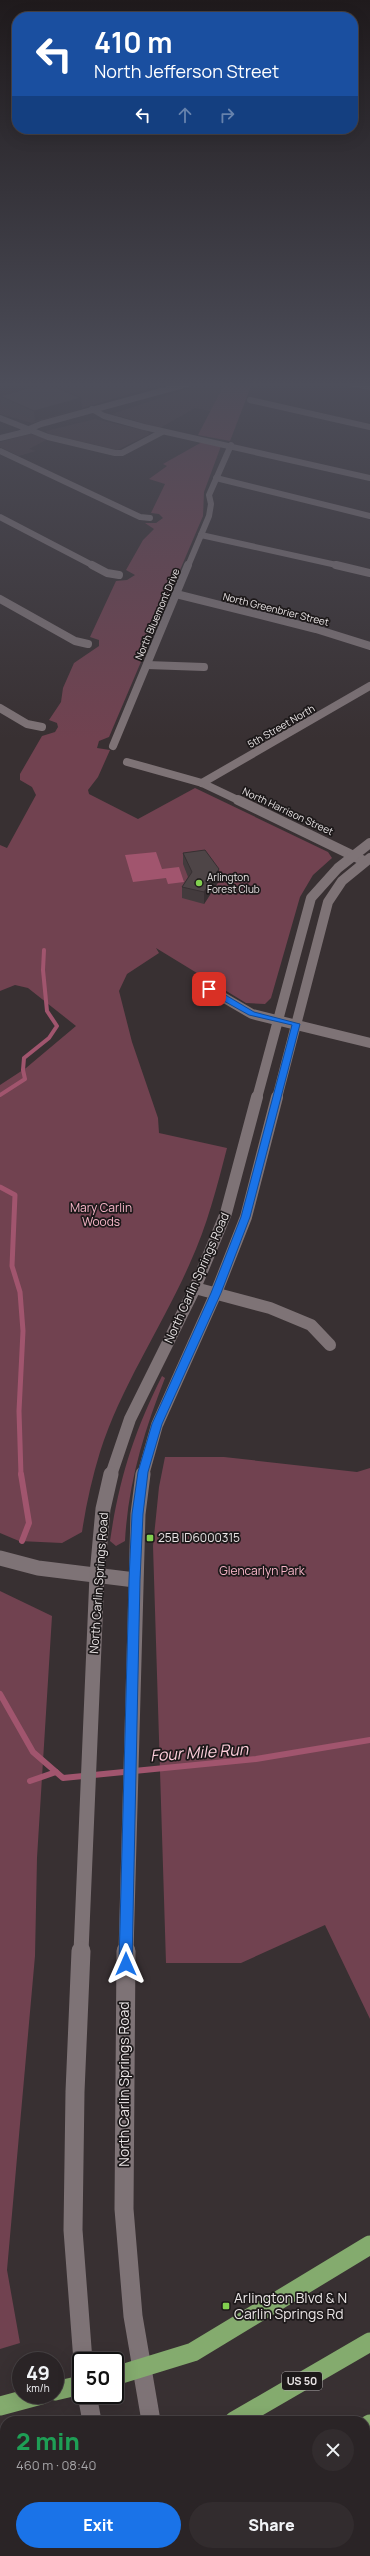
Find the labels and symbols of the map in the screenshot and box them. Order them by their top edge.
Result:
street label: North Bluemont Drive [131,566,183,662]
street label: North Greenbrier Street [221,589,331,629]
street label: 5th Street North [245,701,317,751]
street label: North Harrison Street [240,784,336,838]
place label: Arlington Forest Club [207,870,260,896]
marker: Arlington Forest Club [194,878,204,888]
pin [192,972,226,1006]
park label: Mary Carlin Woods [70,1199,132,1230]
street label: North Carlin Springs Road [160,1210,233,1346]
street label: North Carlin Springs Road [85,1512,112,1654]
place label: 25B ID6000315 [158,1529,240,1546]
marker: 25B ID6000315 [145,1533,155,1543]
park label: Glencarlyn Park [219,1562,306,1579]
water label: Four Mile Run [149,1738,249,1766]
position arrow [105,1943,147,1985]
street label: North Carlin Springs Road [114,2001,133,2167]
place label: Arlington Blvd & N Carlin Springs Rd [234,2288,347,2323]
marker: Arlington Blvd & N Carlin Springs Rd [221,2301,231,2311]
speed limit sign: 50 [72,2352,124,2404]
road number: US 50 [282,2372,322,2390]

